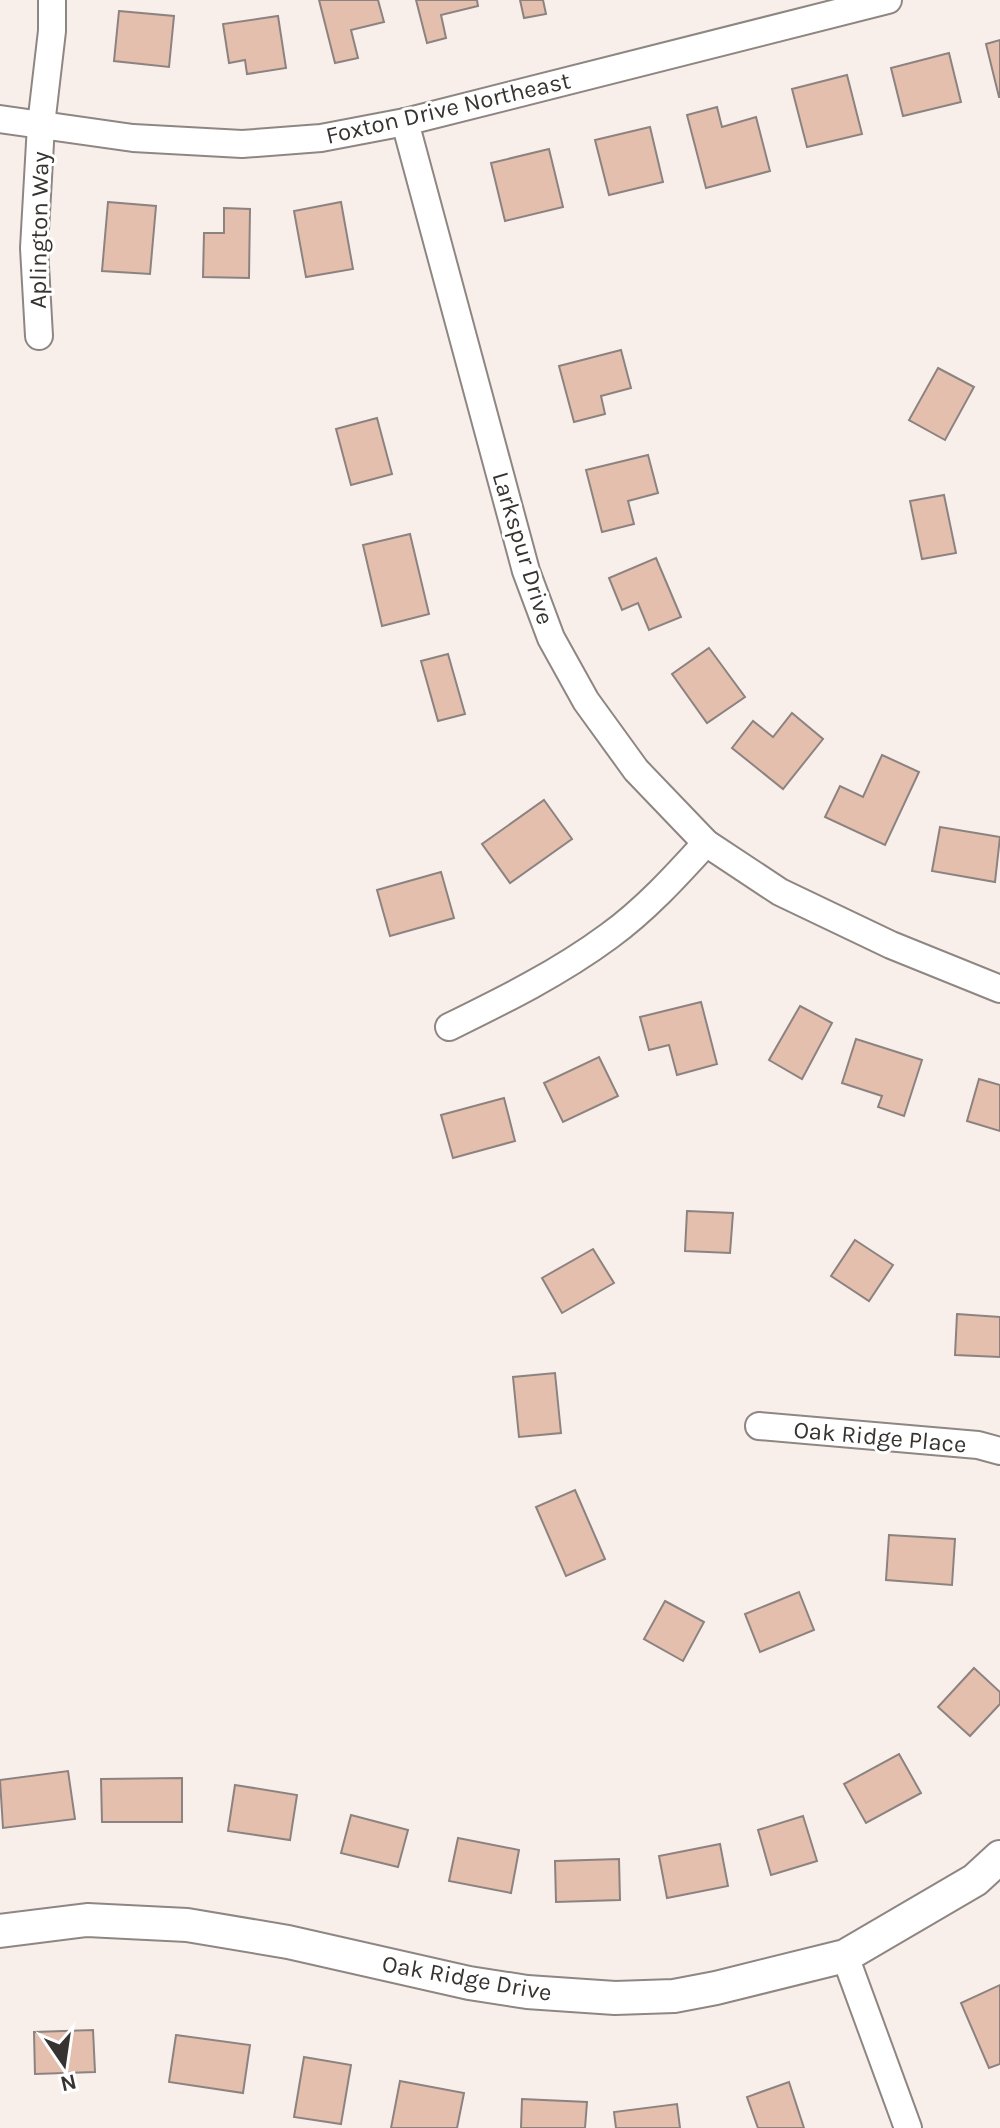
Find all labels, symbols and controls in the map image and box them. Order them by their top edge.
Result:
street label: Foxton Drive Northeast [323,66,573,150]
street label: Aplington Way [24,151,54,309]
street label: Larkspur Drive [486,468,560,628]
street label: Oak Ridge Place [792,1415,968,1459]
street label: Oak Ridge Drive [380,1949,554,2007]
north arrow [24,2024,104,2104]
text: N [58,2068,79,2097]

